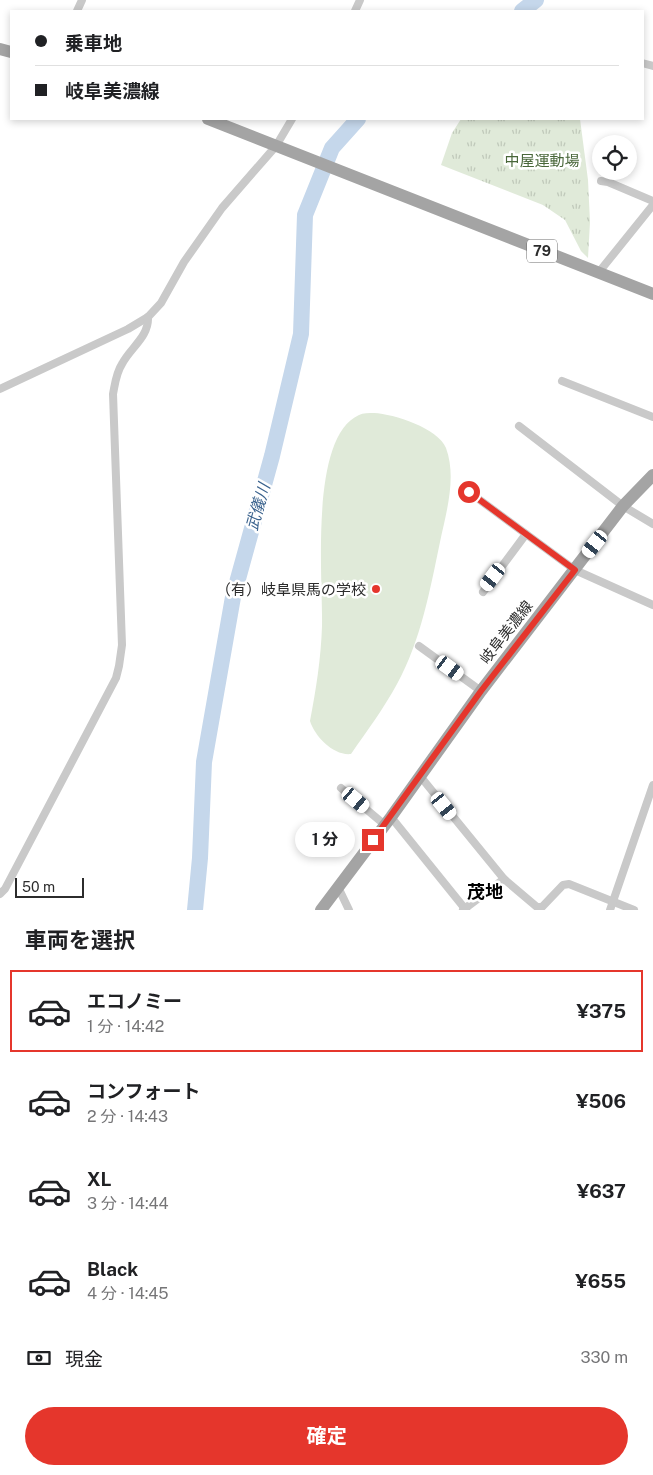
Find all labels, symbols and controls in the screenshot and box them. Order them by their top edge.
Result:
text: 乗車地 [65,32,122,54]
text: 岐阜美濃線 [65,80,160,102]
map controls [592,135,637,180]
button: locate [592,135,637,180]
park label: 中屋運動場 [504,152,580,169]
road number: 79 [527,240,557,262]
water label: 武儀川 [242,479,274,533]
route start [458,481,480,503]
car [579,528,610,560]
car [477,561,508,593]
place label: （有）岐阜県馬の学校 [216,581,366,598]
marker: （有）岐阜県馬の学校 [370,583,382,595]
street label: 岐阜美濃線 [476,597,536,667]
car [433,653,466,683]
car [339,785,372,815]
car [428,790,459,822]
callout: 1 分 [296,822,356,858]
route end [362,829,384,851]
text: 1 分 [312,830,338,849]
scale bar [15,875,84,898]
text: 50 m [22,879,55,895]
district label: 茂地 [467,881,503,902]
text: 車両を選択 [25,927,135,953]
icon: car [27,989,72,1034]
text: エコノミー [87,990,182,1012]
text: ¥375 [576,1000,626,1022]
text: 1 分 · 14:42 [87,1017,164,1036]
icon: car [27,1079,72,1124]
text: コンフォート [87,1080,200,1102]
text: ¥506 [576,1090,626,1112]
text: 2 分 · 14:43 [87,1107,168,1126]
text: XL [87,1168,112,1190]
icon: car [27,1169,72,1214]
text: ¥637 [577,1180,626,1202]
text: 3 分 · 14:44 [87,1194,169,1213]
text: Black [87,1258,138,1280]
icon: car [27,1259,72,1304]
text: ¥655 [575,1270,626,1292]
text: 4 分 · 14:45 [87,1284,169,1303]
icon: cash [25,1344,53,1372]
text: 現金 [65,1348,103,1370]
text: 330 m [581,1348,628,1367]
button: 確定 [25,1407,628,1465]

